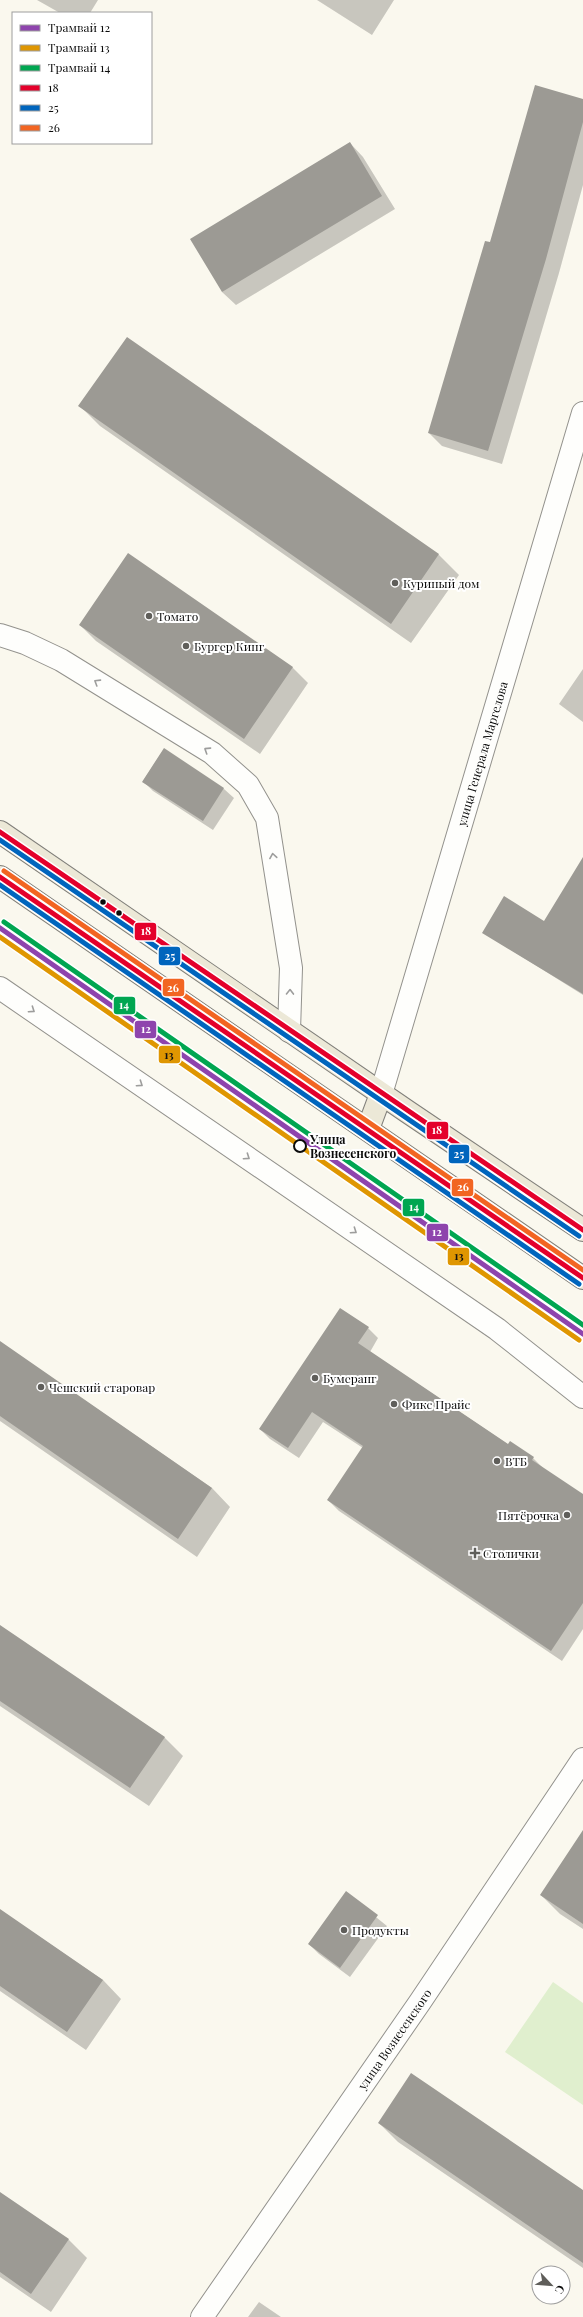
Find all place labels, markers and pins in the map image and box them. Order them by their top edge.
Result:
place label: Куриный дом [403,575,480,591]
marker: Куриный дом [390,578,400,588]
place label: Томато [157,608,199,624]
marker: Томато [144,611,154,621]
place label: Бургер Кинг [194,638,265,654]
marker: Бургер Кинг [181,641,191,651]
unlabelled marker [98,897,108,907]
unlabelled marker [114,908,124,918]
place label: Улица Вознесенского [309,1131,397,1161]
marker: Улица Вознесенского [293,1139,307,1153]
place label: Бумеранг [323,1370,377,1386]
marker: Бумеранг [310,1373,320,1383]
place label: Чешский старовар [49,1379,155,1395]
marker: Чешский старовар [36,1382,46,1392]
place label: Фикс Прайс [402,1396,471,1412]
marker: Фикс Прайс [389,1399,399,1409]
place label: ВТБ [505,1453,527,1469]
marker: ВТБ [492,1456,502,1466]
place label: Пятёрочка [498,1507,559,1523]
marker: Пятёрочка [562,1510,572,1520]
place label: Столички [483,1545,540,1561]
marker: Столички [470,1548,480,1558]
place label: Продукты [352,1922,409,1938]
marker: Продукты [339,1925,349,1935]

